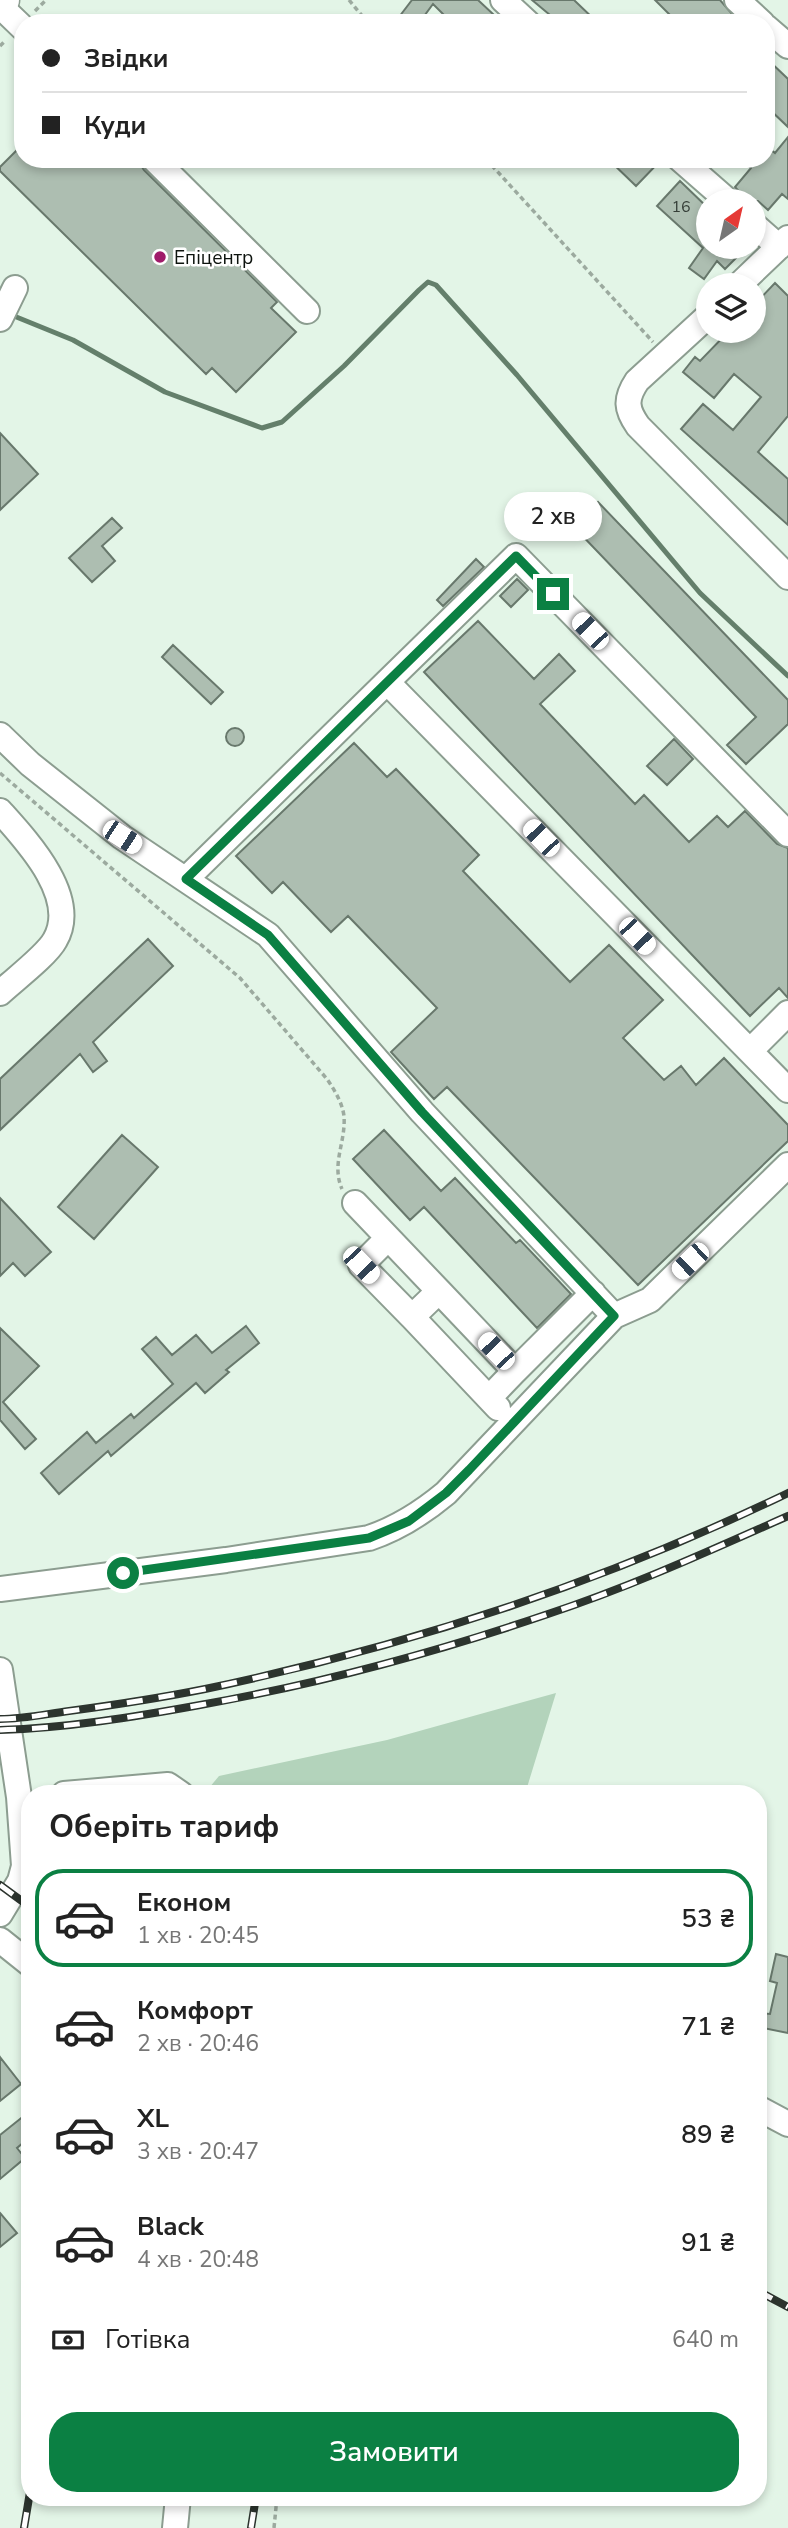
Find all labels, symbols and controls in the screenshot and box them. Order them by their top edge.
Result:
text: Звідки [84,41,169,76]
text: Куди [84,108,146,143]
north arrow [696,189,766,259]
map controls [696,189,766,343]
house number: 16 [671,196,691,218]
place label: Епіцентр [174,245,253,271]
marker: Епіцентр [152,249,168,265]
button: layers [696,273,766,343]
callout: 2 хв [504,492,602,542]
text: 2 хв [530,501,576,532]
route end [537,578,569,610]
car [568,609,613,653]
car [519,816,564,860]
car [99,817,146,857]
car [615,914,660,958]
car [668,1239,713,1283]
car [339,1243,384,1287]
car [474,1329,519,1373]
route start [107,1557,139,1589]
text: Оберіть тариф [49,1805,279,1848]
text: Економ [137,1885,231,1920]
icon: car [53,1887,116,1950]
text: 53 ₴ [681,1901,735,1936]
text: 1 хв · 20:45 [137,1920,259,1951]
text: Комфорт [137,1993,253,2028]
icon: car [53,1995,116,2058]
text: 71 ₴ [681,2009,735,2044]
text: 2 хв · 20:46 [137,2028,259,2059]
text: XL [137,2101,169,2136]
icon: car [53,2103,116,2166]
text: 89 ₴ [681,2117,735,2152]
text: 3 хв · 20:47 [137,2136,259,2167]
text: Black [137,2209,204,2244]
icon: car [53,2211,116,2274]
text: 91 ₴ [681,2225,735,2260]
text: 4 хв · 20:48 [137,2244,259,2275]
icon: cash [49,2321,87,2359]
text: Готівка [105,2322,190,2357]
text: 640 m [672,2324,739,2355]
button: Замовити [49,2412,739,2492]

